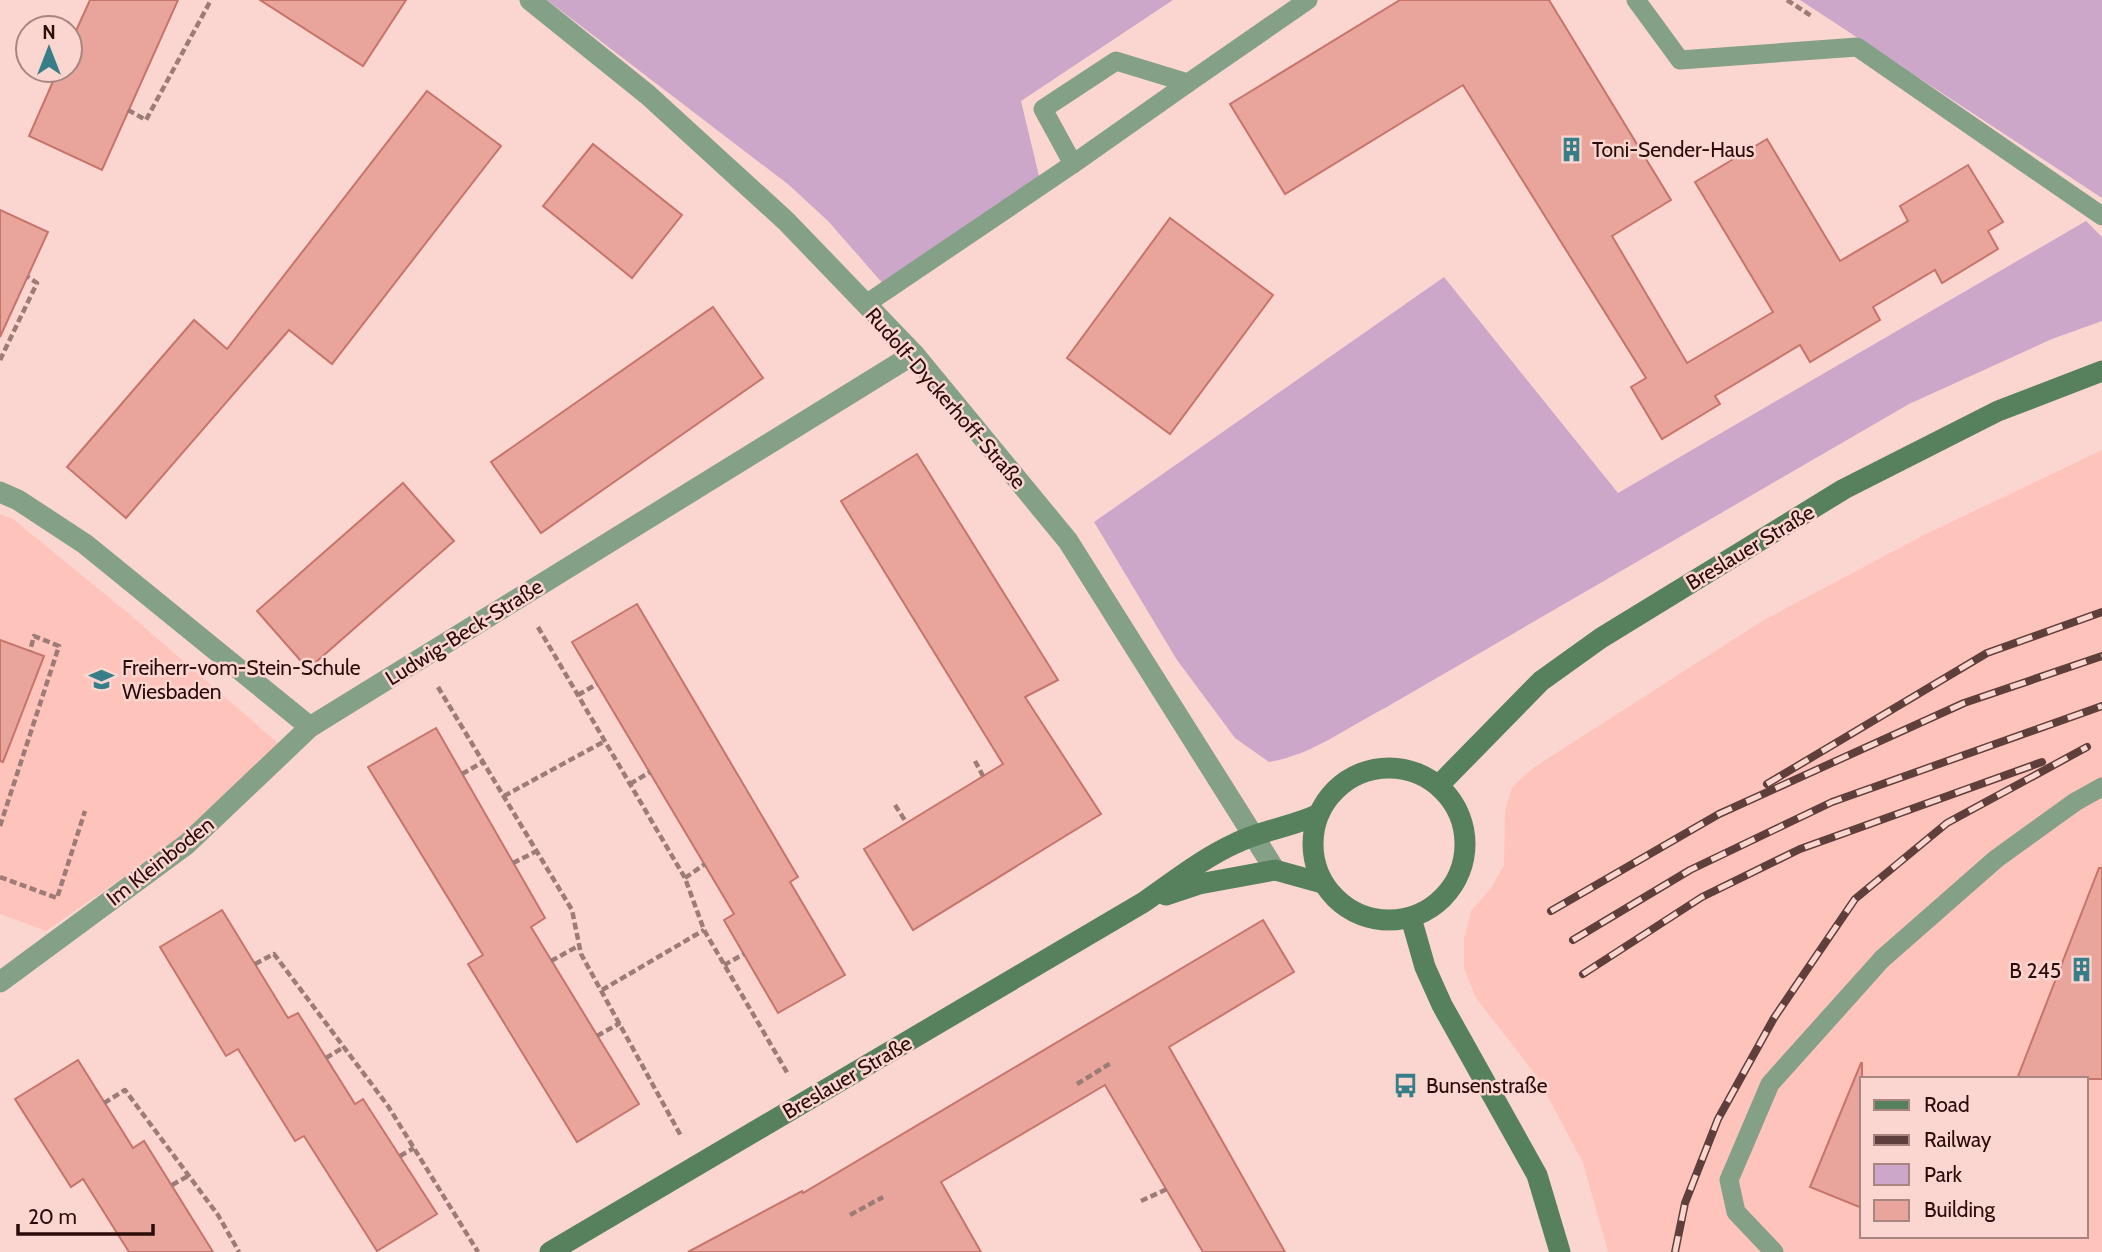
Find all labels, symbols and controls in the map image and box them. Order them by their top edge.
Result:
north arrow [14,14,84,84]
text: N [42,21,56,44]
building icon: Toni-Sender-Haus [1558,135,1586,163]
place label: Toni-Sender-Haus [1592,137,1755,162]
street label: Rudolf-Dyckerhoff-Straße [861,302,1032,494]
street label: Breslauer Straße [1682,499,1819,595]
street label: Ludwig-Beck-Straße [381,573,548,691]
place label: Freiherr-vom-Stein-Schule Wiesbaden [122,655,361,704]
school or university icon: Freiherr-vom-Stein-Schule Wiesbaden [88,665,116,693]
street label: Im Kleinboden [101,811,219,911]
building icon: B 245 [2067,956,2095,984]
place label: B 245 [2009,958,2061,983]
street label: Breslauer Straße [778,1030,916,1124]
bus stop icon: Bunsenstraße [1392,1071,1420,1099]
place label: Bunsenstraße [1426,1073,1548,1098]
legend [1860,1077,2088,1238]
text: Road [1924,1092,1970,1117]
text: Railway [1924,1127,1992,1152]
text: Park [1924,1162,1962,1187]
scale bar [18,1192,152,1236]
text: Building [1924,1197,1996,1222]
text: 20 m [28,1204,77,1229]

